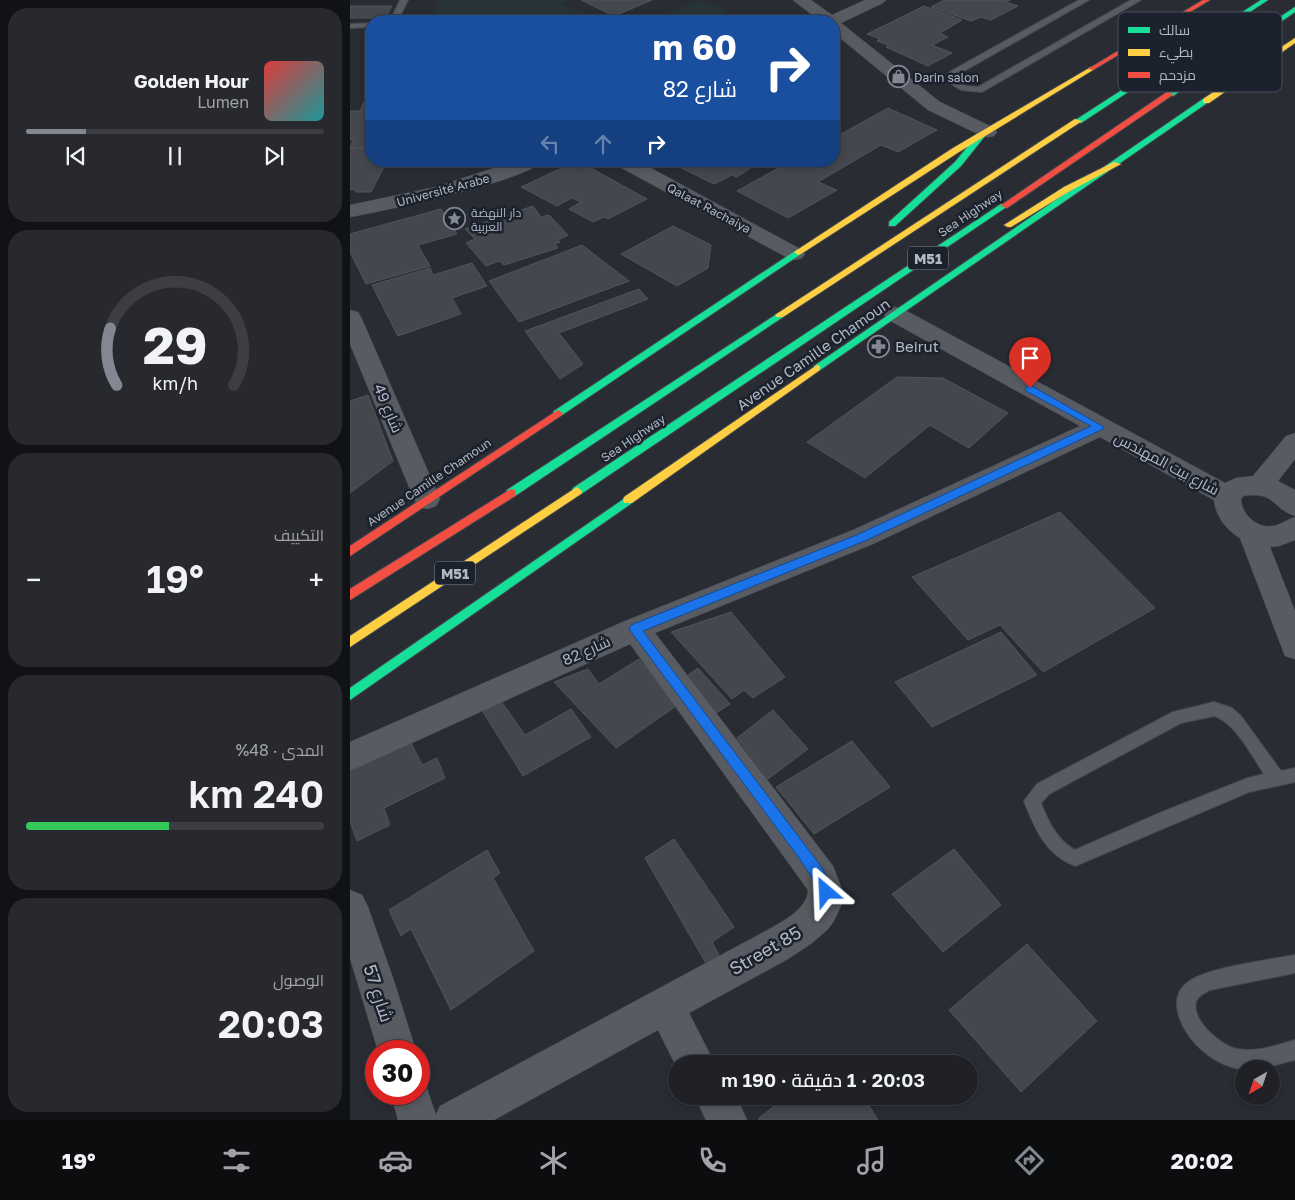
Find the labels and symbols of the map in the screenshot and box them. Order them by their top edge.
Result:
legend [1118,12,1282,92]
text: سالك [1159,21,1190,38]
text: بطيء [1159,43,1193,64]
shop icon: Darin salon [886,65,910,89]
text: مزدحم [1159,66,1196,85]
place label: Darin salon [914,70,979,85]
street label: Université Arabe [395,170,491,210]
street label: Qalaat Rachaiya [665,180,753,236]
street label: Sea Highway [935,186,1005,240]
place label: دار النهضة العربية [471,205,522,234]
place icon: دار النهضة العربية [443,207,467,231]
road number: M51 [908,247,948,270]
street label: Avenue Camille Chamoun [733,294,893,414]
pharmacy icon: Beirut [867,334,891,358]
place label: Beirut [895,337,939,355]
pin [1009,337,1051,388]
street label: شارع 49 [368,381,407,436]
street label: Sea Highway [598,411,668,465]
street label: شارع بيت المهندس [1110,428,1222,501]
street label: Avenue Camille Chamoun [364,435,494,529]
road number: M51 [435,562,475,584]
street label: شارع 82 [559,631,614,671]
position arrow [799,865,851,917]
street label: Street 85 [725,921,805,979]
street label: شارع 57 [357,961,399,1025]
speed limit sign: 30 [365,1040,430,1105]
north arrow [1235,1060,1280,1105]

